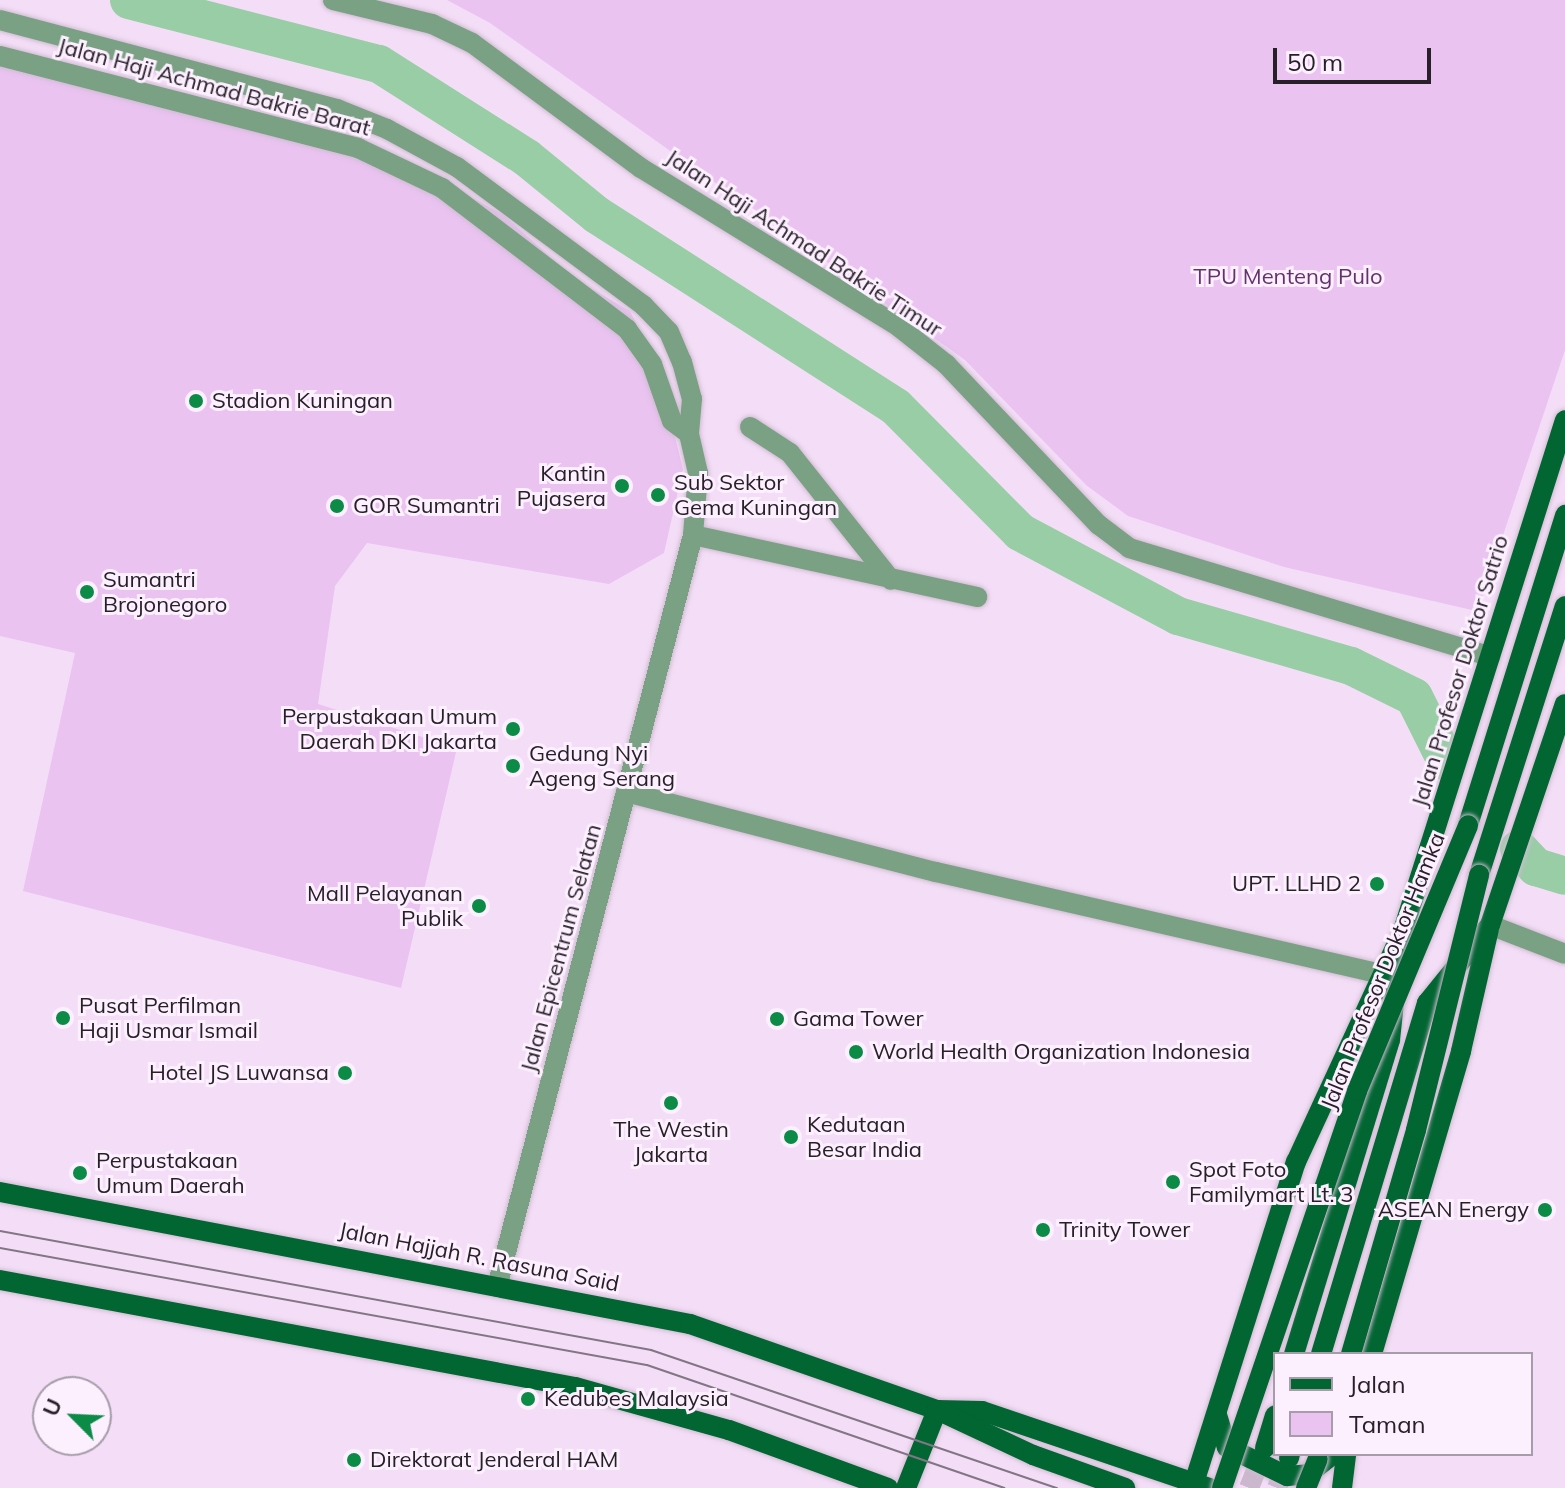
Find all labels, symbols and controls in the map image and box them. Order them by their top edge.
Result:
scale bar [1277,32,1435,82]
street label: Jalan Haji Achmad Bakrie Barat [55,33,373,141]
text: 50 m [1287,47,1343,77]
street label: Jalan Haji Achmad Bakrie Timur [661,144,947,342]
park label: TPU Menteng Pulo [1193,264,1383,290]
place label: Stadion Kuningan [212,388,393,414]
marker: Stadion Kuningan [187,392,205,410]
place label: Kantin Pujasera [517,460,606,512]
place label: Sub Sektor Gema Kuningan [674,469,837,520]
marker: Kantin Pujasera [613,477,631,495]
marker: Sub Sektor Gema Kuningan [649,486,667,504]
place label: GOR Sumantri [353,493,500,519]
marker: GOR Sumantri [328,497,346,515]
street label: Jalan Profesor Doktor Satrio [1406,532,1514,810]
place label: Sumantri Brojonegoro [103,566,227,618]
marker: Sumantri Brojonegoro [78,583,96,601]
place label: Perpustakaan Umum Daerah DKI Jakarta [282,703,497,754]
marker: Perpustakaan Umum Daerah DKI Jakarta [504,720,522,738]
place label: Gedung Nyi Ageng Serang [529,740,675,792]
marker: Gedung Nyi Ageng Serang [504,757,522,775]
street label: Jalan Epicentrum Selatan [515,821,607,1075]
street label: Jalan Profesor Doktor Hamka [1315,829,1451,1113]
place label: UPT. LLHD 2 [1232,871,1361,897]
marker: UPT. LLHD 2 [1368,875,1386,893]
place label: Mall Pelayanan Publik [307,880,463,932]
marker: Mall Pelayanan Publik [470,897,488,915]
place label: Pusat Perfilman Haji Usmar Ismail [79,992,258,1044]
place label: Gama Tower [793,1006,923,1032]
marker: Pusat Perfilman Haji Usmar Ismail [54,1009,72,1027]
marker: Gama Tower [768,1010,786,1028]
place label: World Health Organization Indonesia [872,1039,1250,1065]
marker: World Health Organization Indonesia [847,1043,865,1061]
place label: Hotel JS Luwansa [149,1060,329,1086]
marker: Hotel JS Luwansa [336,1064,354,1082]
marker: The Westin Jakarta [662,1094,680,1112]
place label: Kedutaan Besar India [807,1111,922,1162]
place label: The Westin Jakarta [613,1116,729,1168]
marker: Kedutaan Besar India [782,1128,800,1146]
place label: Perpustakaan Umum Daerah [96,1147,245,1198]
place label: Spot Foto Familymart Lt. 3 [1189,1156,1354,1208]
marker: Perpustakaan Umum Daerah [71,1164,89,1182]
marker: Spot Foto Familymart Lt. 3 [1164,1173,1182,1191]
place label: ASEAN Energy [1378,1197,1529,1223]
marker: ASEAN Energy [1536,1201,1554,1219]
street label: Jalan Hajjah R. Rasuna Said [337,1217,621,1297]
place label: Trinity Tower [1059,1217,1190,1243]
marker: Trinity Tower [1034,1221,1052,1239]
legend [1273,1352,1533,1456]
text: Jalan [1349,1369,1405,1399]
north arrow [32,1376,112,1456]
place label: Kedubes Malaysia [544,1386,729,1412]
marker: Kedubes Malaysia [519,1390,537,1408]
text: U [36,1394,68,1420]
text: Taman [1349,1409,1426,1439]
place label: Direktorat Jenderal HAM [370,1447,618,1473]
marker: Direktorat Jenderal HAM [345,1451,363,1469]

